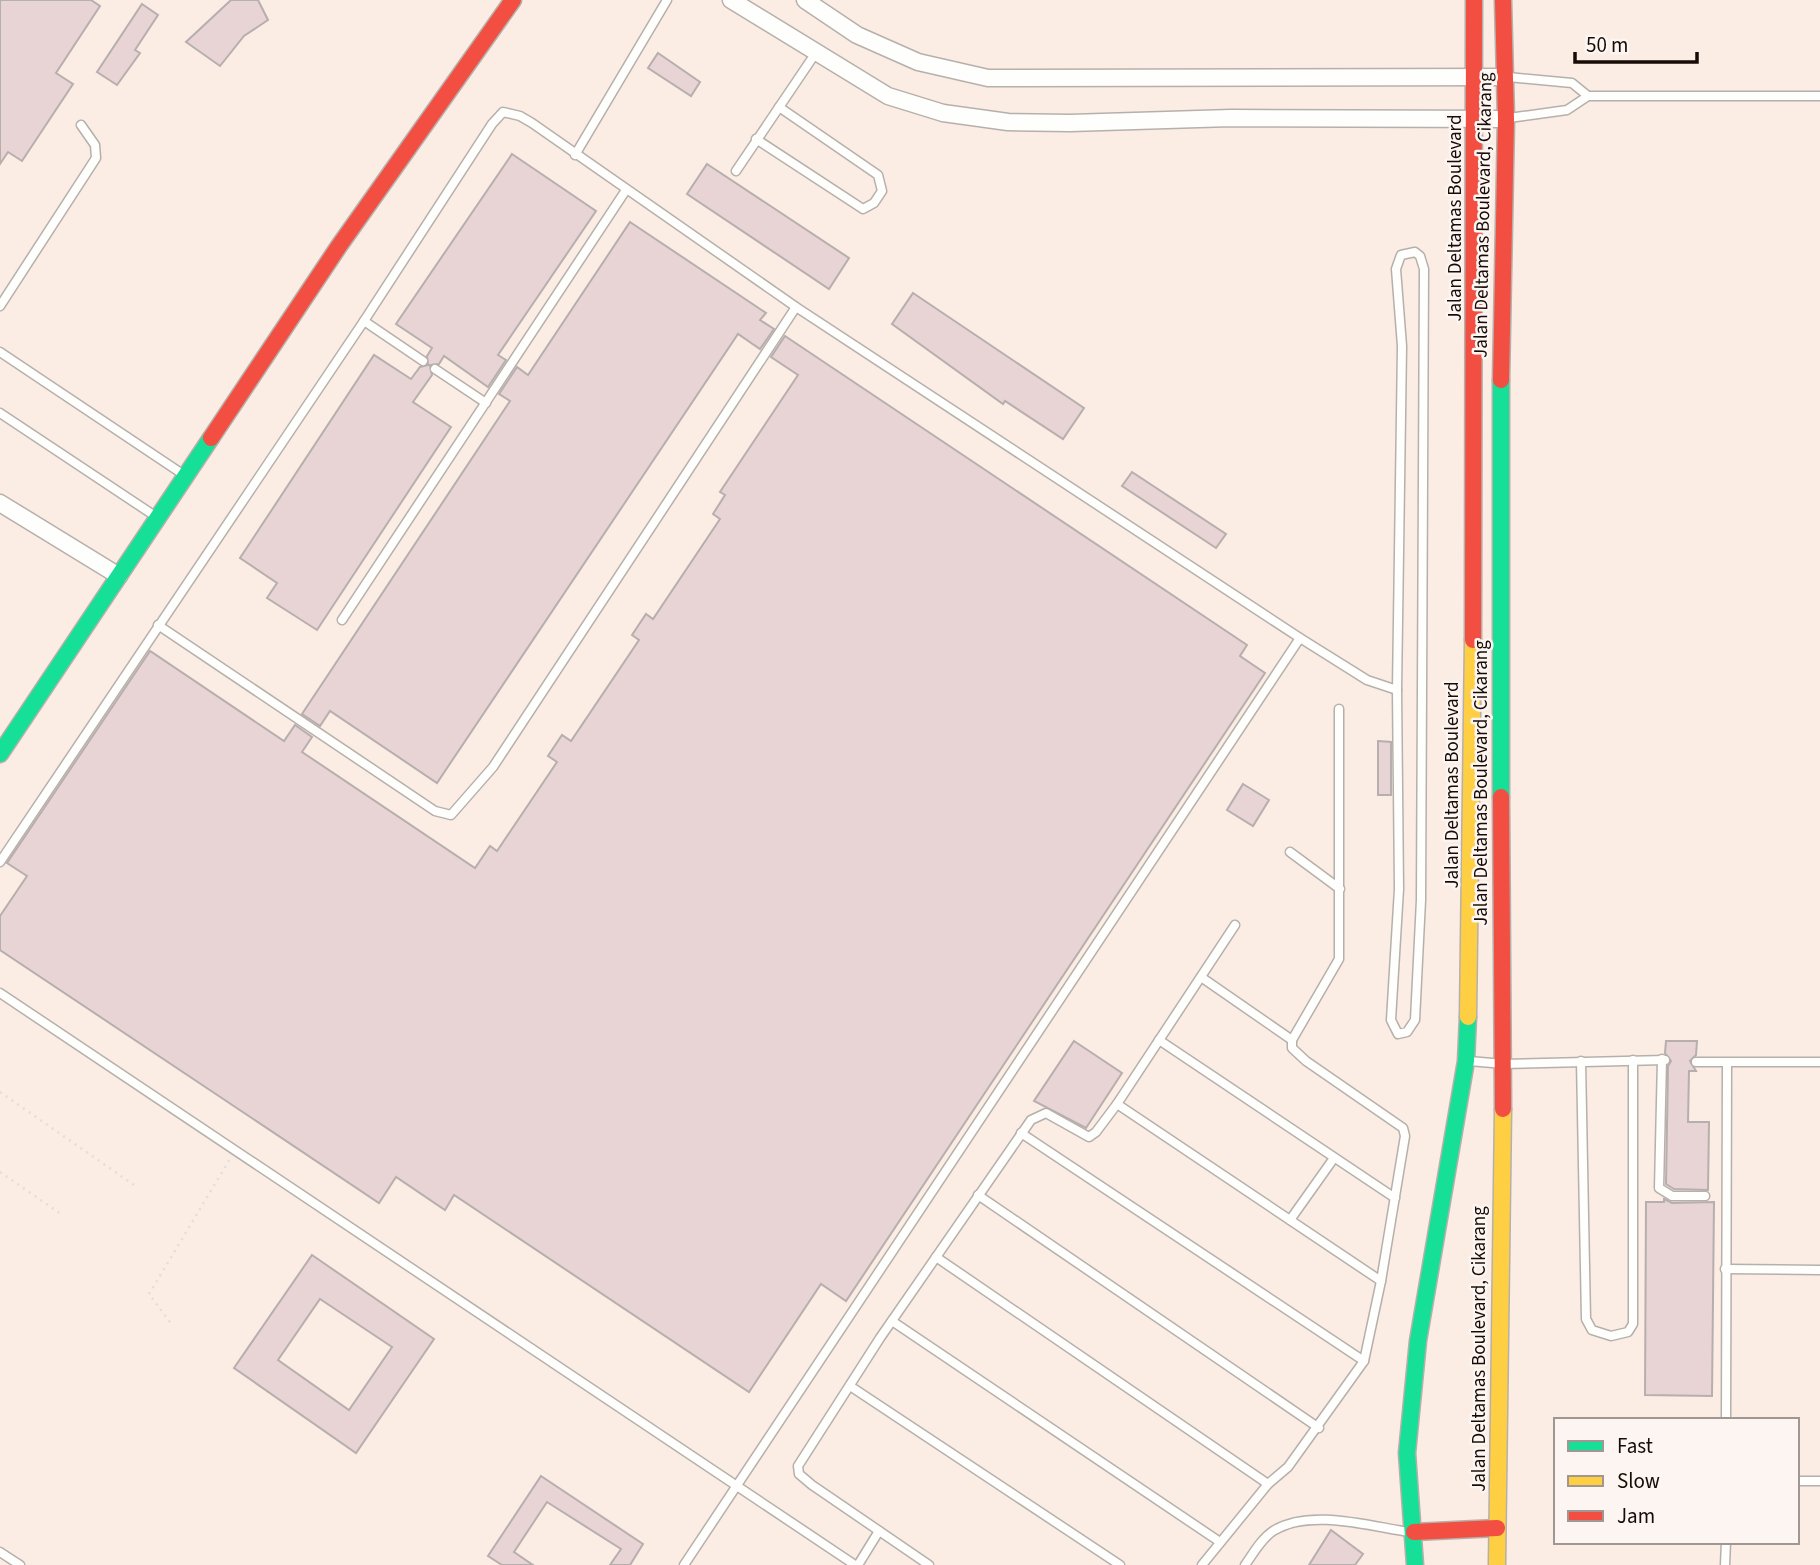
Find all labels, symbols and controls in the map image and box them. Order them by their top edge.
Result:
scale bar [1575,21,1698,65]
text: 50 m [1586,30,1628,60]
street label: Jalan Deltamas Boulevard, Cikarang [1468,72,1499,358]
street label: Jalan Deltamas Boulevard [1442,114,1469,322]
street label: Jalan Deltamas Boulevard, Cikarang [1468,640,1495,926]
street label: Jalan Deltamas Boulevard [1439,681,1466,889]
street label: Jalan Deltamas Boulevard, Cikarang [1466,1206,1493,1492]
legend [1554,1418,1799,1544]
text: Fast [1617,1431,1653,1461]
text: Slow [1617,1466,1660,1496]
text: Jam [1617,1501,1655,1531]

